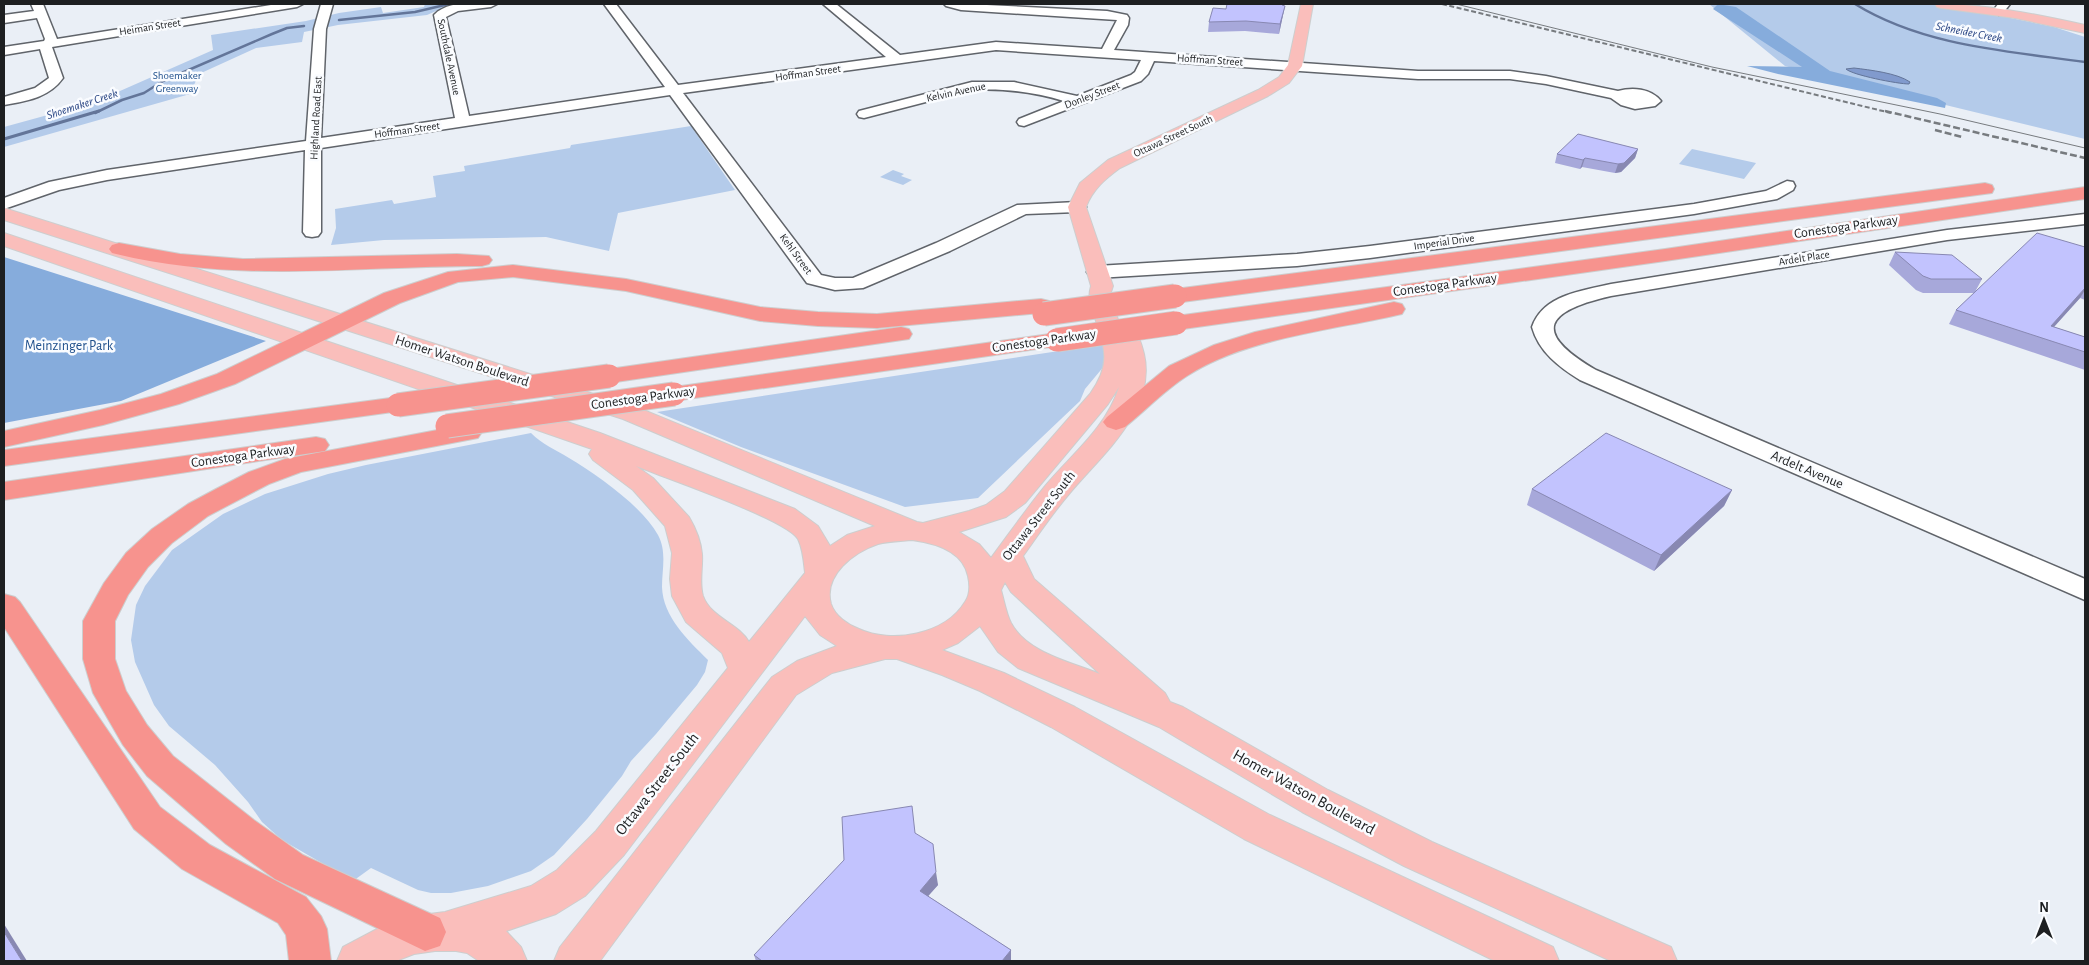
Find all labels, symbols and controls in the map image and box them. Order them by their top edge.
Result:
street label: Heiman Street [118,17,182,37]
street label: Southdale Avenue [436,18,462,96]
water label: Schneider Creek [1935,20,2004,44]
street label: Hoffman Street [1177,52,1244,68]
street label: Hoffman Street [774,63,842,83]
park label: Shoemaker Greenway [153,70,202,94]
street label: Highland Road East [308,75,324,160]
street label: Donley Street [1063,79,1122,111]
street label: Kelvin Avenue [925,80,987,104]
water label: Shoemaker Creek [45,87,120,121]
street label: Ottawa Street South [1132,113,1214,159]
street label: Hoffman Street [373,120,441,140]
street label: Conestoga Parkway [1793,213,1899,241]
street label: Kehl Street [778,232,815,277]
street label: Imperial Drive [1413,232,1475,252]
street label: Ardelt Place [1778,249,1830,267]
street label: Conestoga Parkway [1392,271,1498,299]
street label: Conestoga Parkway [991,327,1097,355]
street label: Homer Watson Boulevard [393,333,531,389]
park label: Meinzinger Park [25,339,114,353]
street label: Conestoga Parkway [590,384,696,412]
street label: Conestoga Parkway [190,442,296,470]
street label: Ardelt Avenue [1769,448,1845,492]
street label: Ottawa Street South [1000,469,1078,563]
street label: Ottawa Street South [612,730,702,838]
street label: Homer Watson Boulevard [1230,746,1378,838]
north arrow [2019,895,2069,945]
text: N [2039,901,2049,915]

